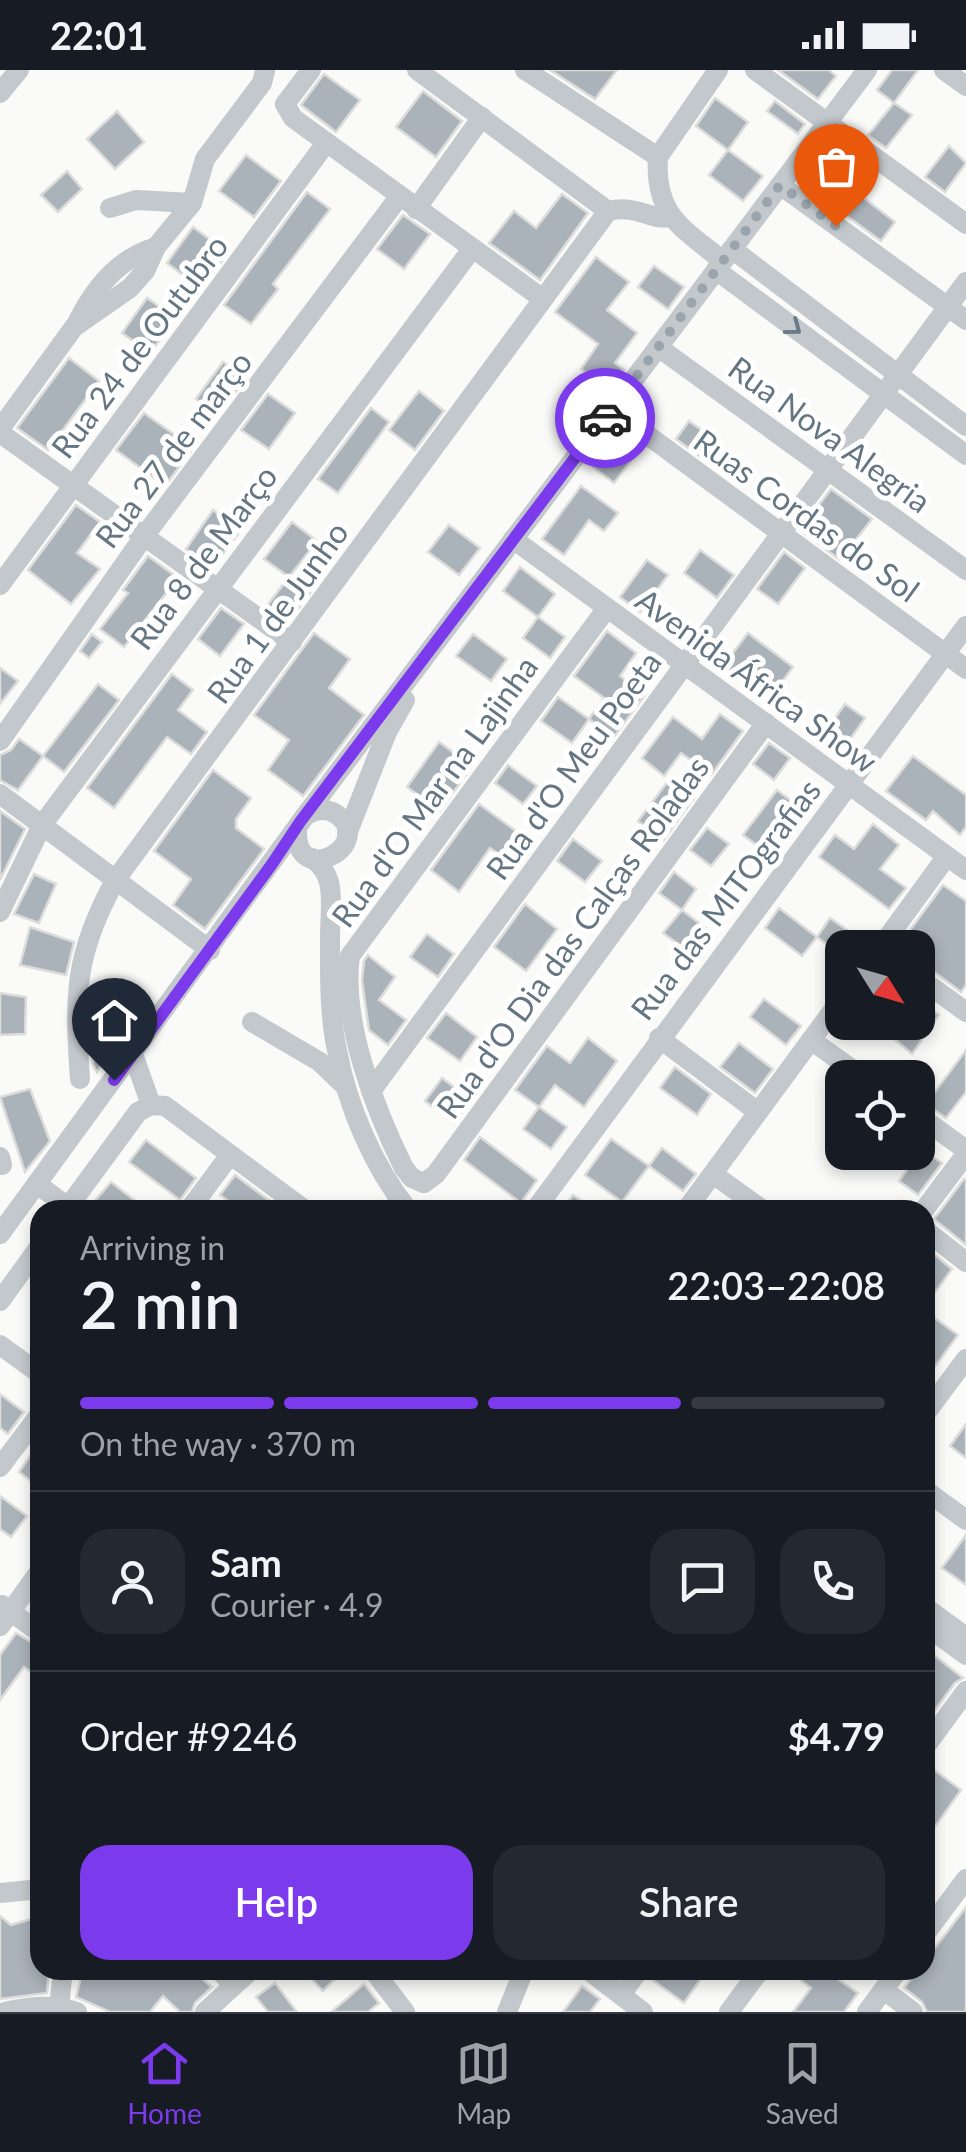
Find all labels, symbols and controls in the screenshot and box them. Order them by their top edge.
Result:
text: 22:01 [50,12,148,58]
pin [794,124,879,227]
icon: bag [809,139,864,194]
street label: Rua 24 de Outubro [42,227,236,465]
one-way arrow [783,317,801,334]
street label: Rua 27 de março [86,343,260,555]
street label: Rua Nova Alegria [721,348,939,520]
courier [555,368,655,468]
icon: car [578,391,633,446]
street label: Ruas Cordas do Sol [687,420,927,610]
street label: Rua 8 de Março [121,457,285,657]
street label: Rua 1 de Junho [198,514,356,710]
street label: Avenida África Show [629,579,885,781]
street label: Rua d'O Meu Poeta [477,643,669,887]
street label: Rua d'O Mar na Lajinha [323,648,545,934]
street label: Rua d'O Dia das Calças Roladas [428,749,716,1125]
street label: Rua das MITOgrafias [622,771,828,1027]
north arrow [825,930,935,1040]
map controls [825,930,935,1170]
pin [72,978,157,1081]
icon: home [87,993,142,1048]
button: locate [825,1060,935,1170]
text: Arriving in [80,1228,225,1267]
text: 22:03–22:08 [667,1262,885,1308]
text: 2 min [80,1265,240,1343]
text: On the way · 370 m [80,1424,356,1463]
button: person [80,1529,185,1634]
button: chat [650,1529,755,1634]
button: phone [780,1529,885,1634]
text: Sam [210,1539,282,1585]
text: Courier · 4.9 [210,1585,384,1624]
text: Order #9246 [80,1713,297,1759]
text: $4.79 [788,1713,885,1759]
button: Help [80,1845,473,1960]
button: Share [493,1845,885,1960]
tab: Home [127,2036,202,2130]
tab: Map [456,2036,511,2130]
tab: Saved [766,2036,839,2130]

